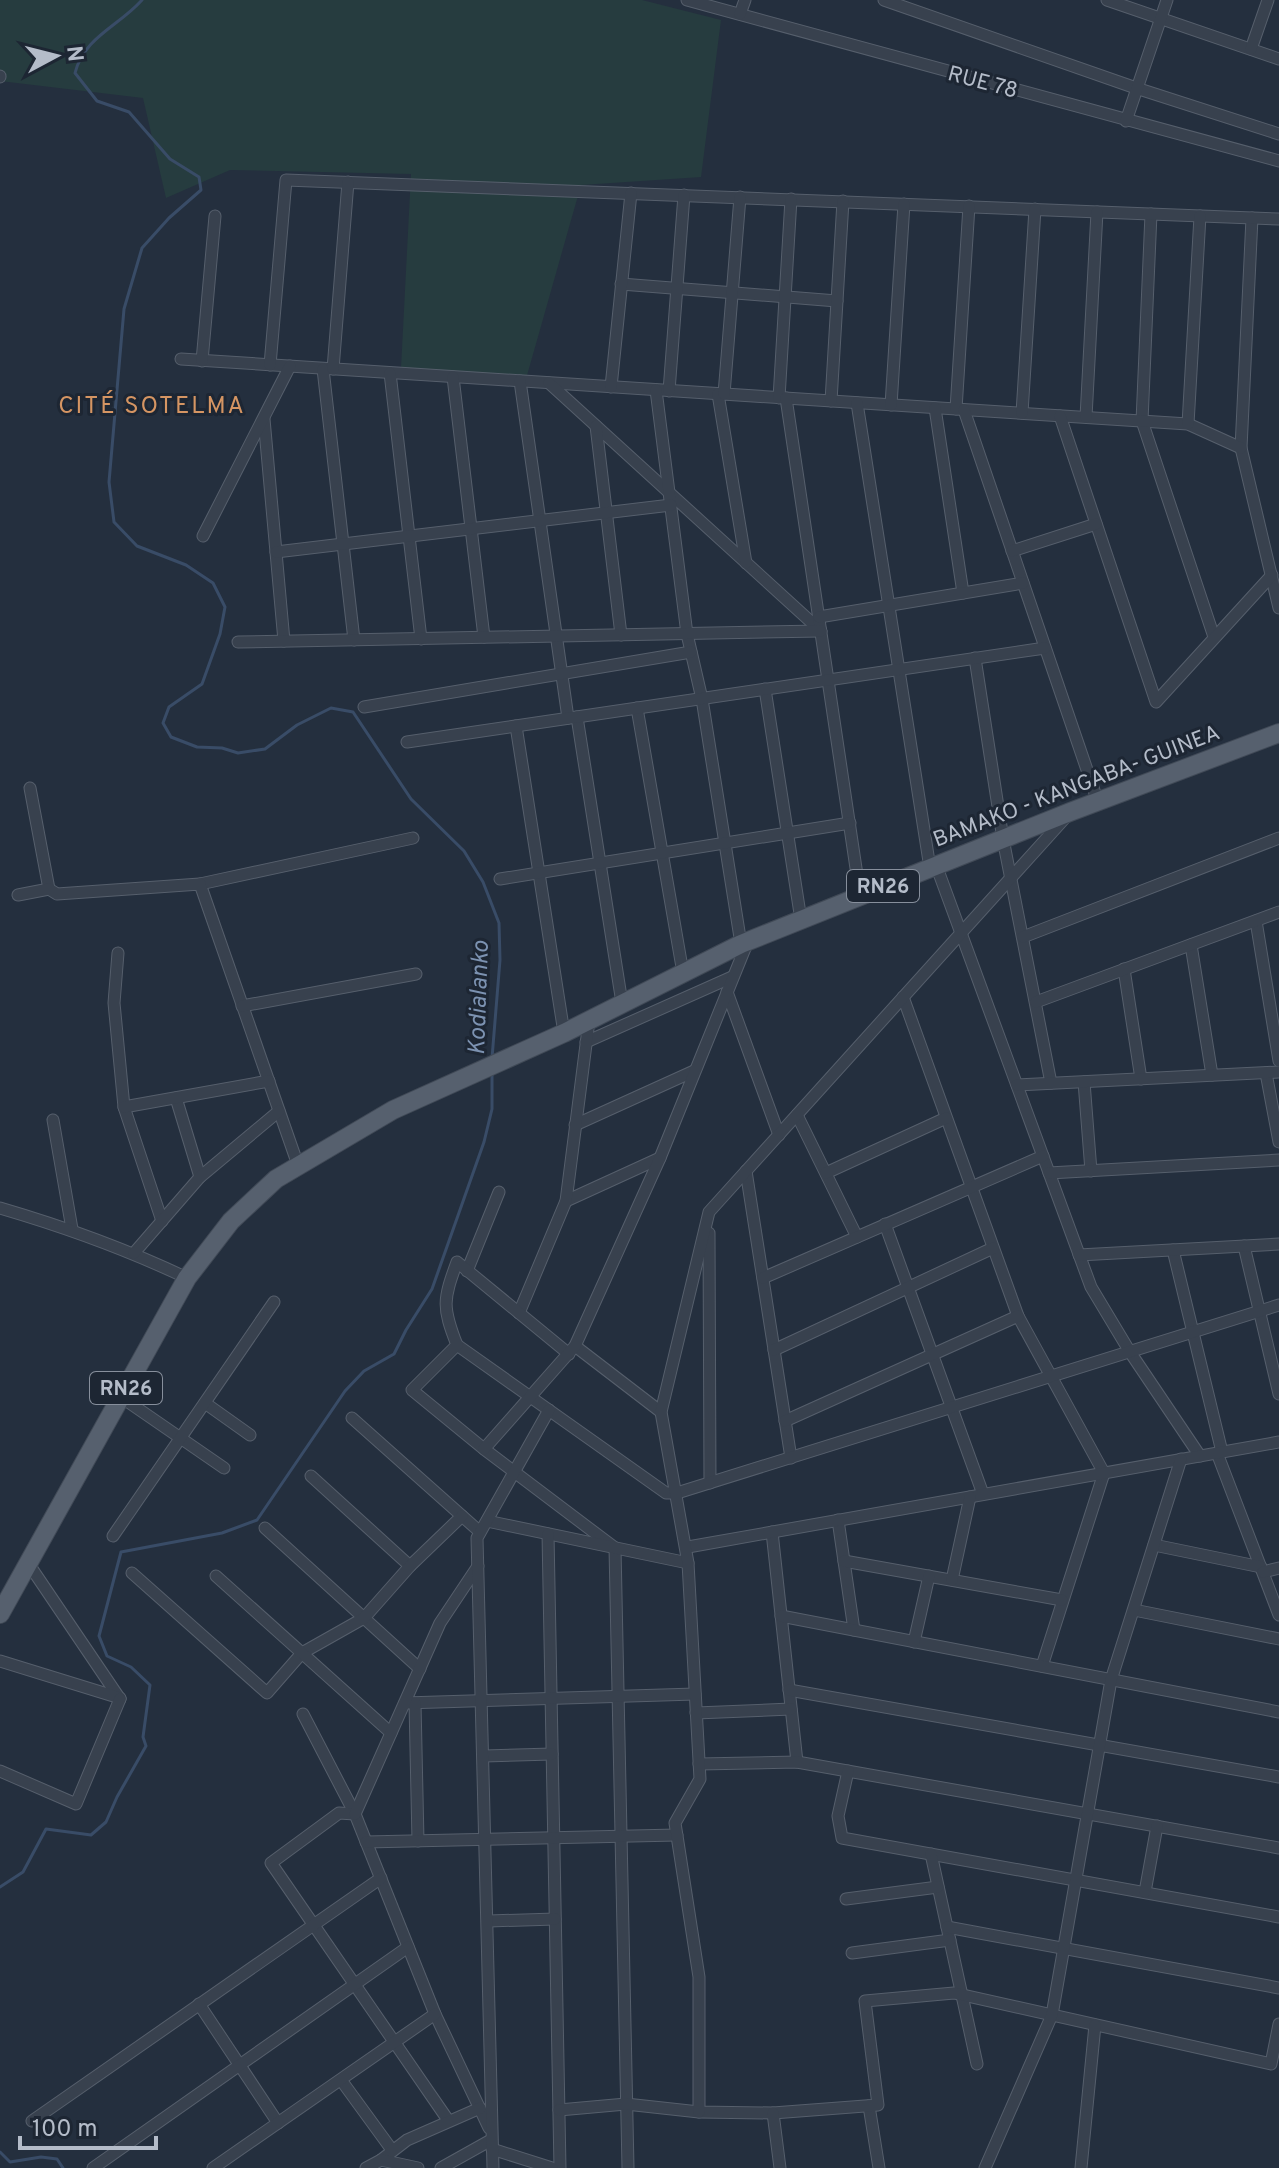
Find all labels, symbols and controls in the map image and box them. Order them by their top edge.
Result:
north arrow [16,16,96,96]
text: N [59,44,88,63]
street label: RUE 78 [944,61,1020,106]
district label: CITÉ SOTELMA [58,390,246,422]
street label: BAMAKO - KANGABA- GUINEA [930,720,1224,855]
road number: RN26 [847,870,919,902]
water label: Kodialanko [463,940,497,1056]
road number: RN26 [90,1372,162,1404]
scale bar [20,2100,156,2150]
text: 100 m [32,2115,98,2145]

